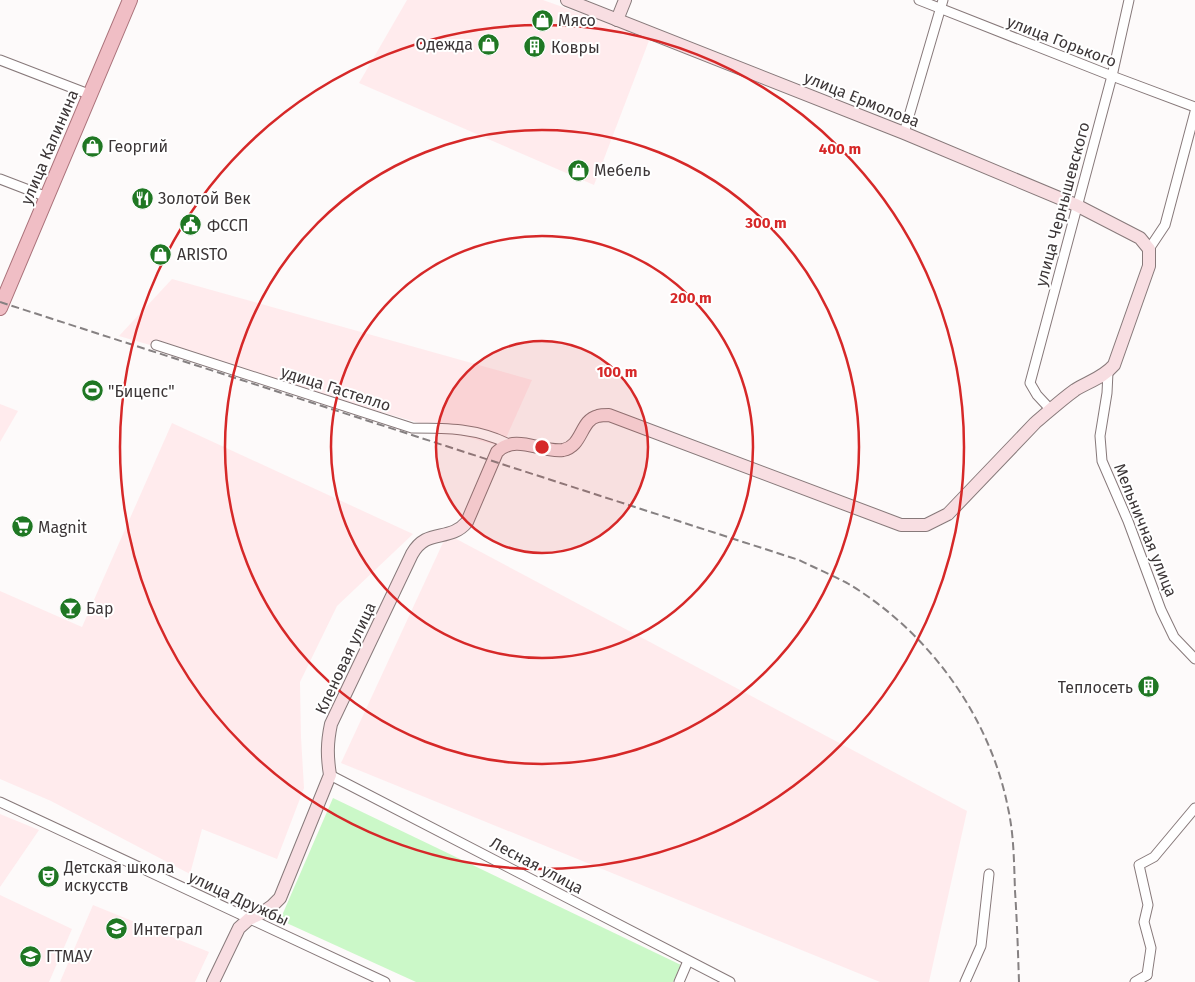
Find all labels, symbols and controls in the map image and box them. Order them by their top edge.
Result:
shop icon: Мясо [530,8,554,32]
place label: Мясо [558,11,596,30]
street label: улица Горького [1004,12,1119,71]
shop icon: Одежда [477,32,501,56]
place label: Одежда [415,35,473,54]
building icon: Ковры [523,35,547,59]
place label: Ковры [551,38,600,57]
street label: улица Ермолова [801,68,922,131]
street label: улица Калинина [17,87,82,207]
street label: улица Чернышевского [1031,120,1094,288]
shop icon: Георгий [80,134,104,158]
place label: Георгий [108,137,168,156]
text: 400 m [819,140,861,158]
shop icon: Мебель [566,158,590,182]
place label: Мебель [594,161,650,180]
restaurant icon: Золотой Век [130,186,154,210]
place label: Золотой Век [158,189,251,208]
public building icon: ФССП [179,213,203,237]
text: 300 m [744,214,787,232]
place label: ФССП [207,216,249,235]
shop icon: ARISTO [149,242,173,266]
place label: ARISTO [177,245,228,264]
text: 200 m [670,289,712,307]
street label: удица Гастелло [278,362,393,415]
text: 100 m [597,363,637,381]
sports icon: "Бицепс" [80,379,104,403]
place label: "Бицепс" [108,382,175,401]
centre of rings [533,438,551,456]
street label: Мельничная улица [1110,461,1181,600]
supermarket icon: Magnit [10,515,34,539]
place label: Magnit [38,518,87,537]
bar icon: Бар [58,596,82,620]
place label: Бар [86,599,113,618]
street label: Кленовая улица [311,599,380,717]
building icon: Теплосеть [1137,675,1161,699]
place label: Теплосеть [1058,678,1133,697]
street label: Лесная улица [487,833,587,898]
place label: Детская школа искусств [63,858,174,895]
theatre icon: Детская школа искусств [36,864,60,888]
street label: улица Дружбы [186,867,292,930]
school or university icon: Интеграл [105,917,129,941]
place label: Интеграл [133,920,203,939]
school or university icon: ГТМАУ [18,944,42,968]
place label: ГТМАУ [46,947,92,966]

